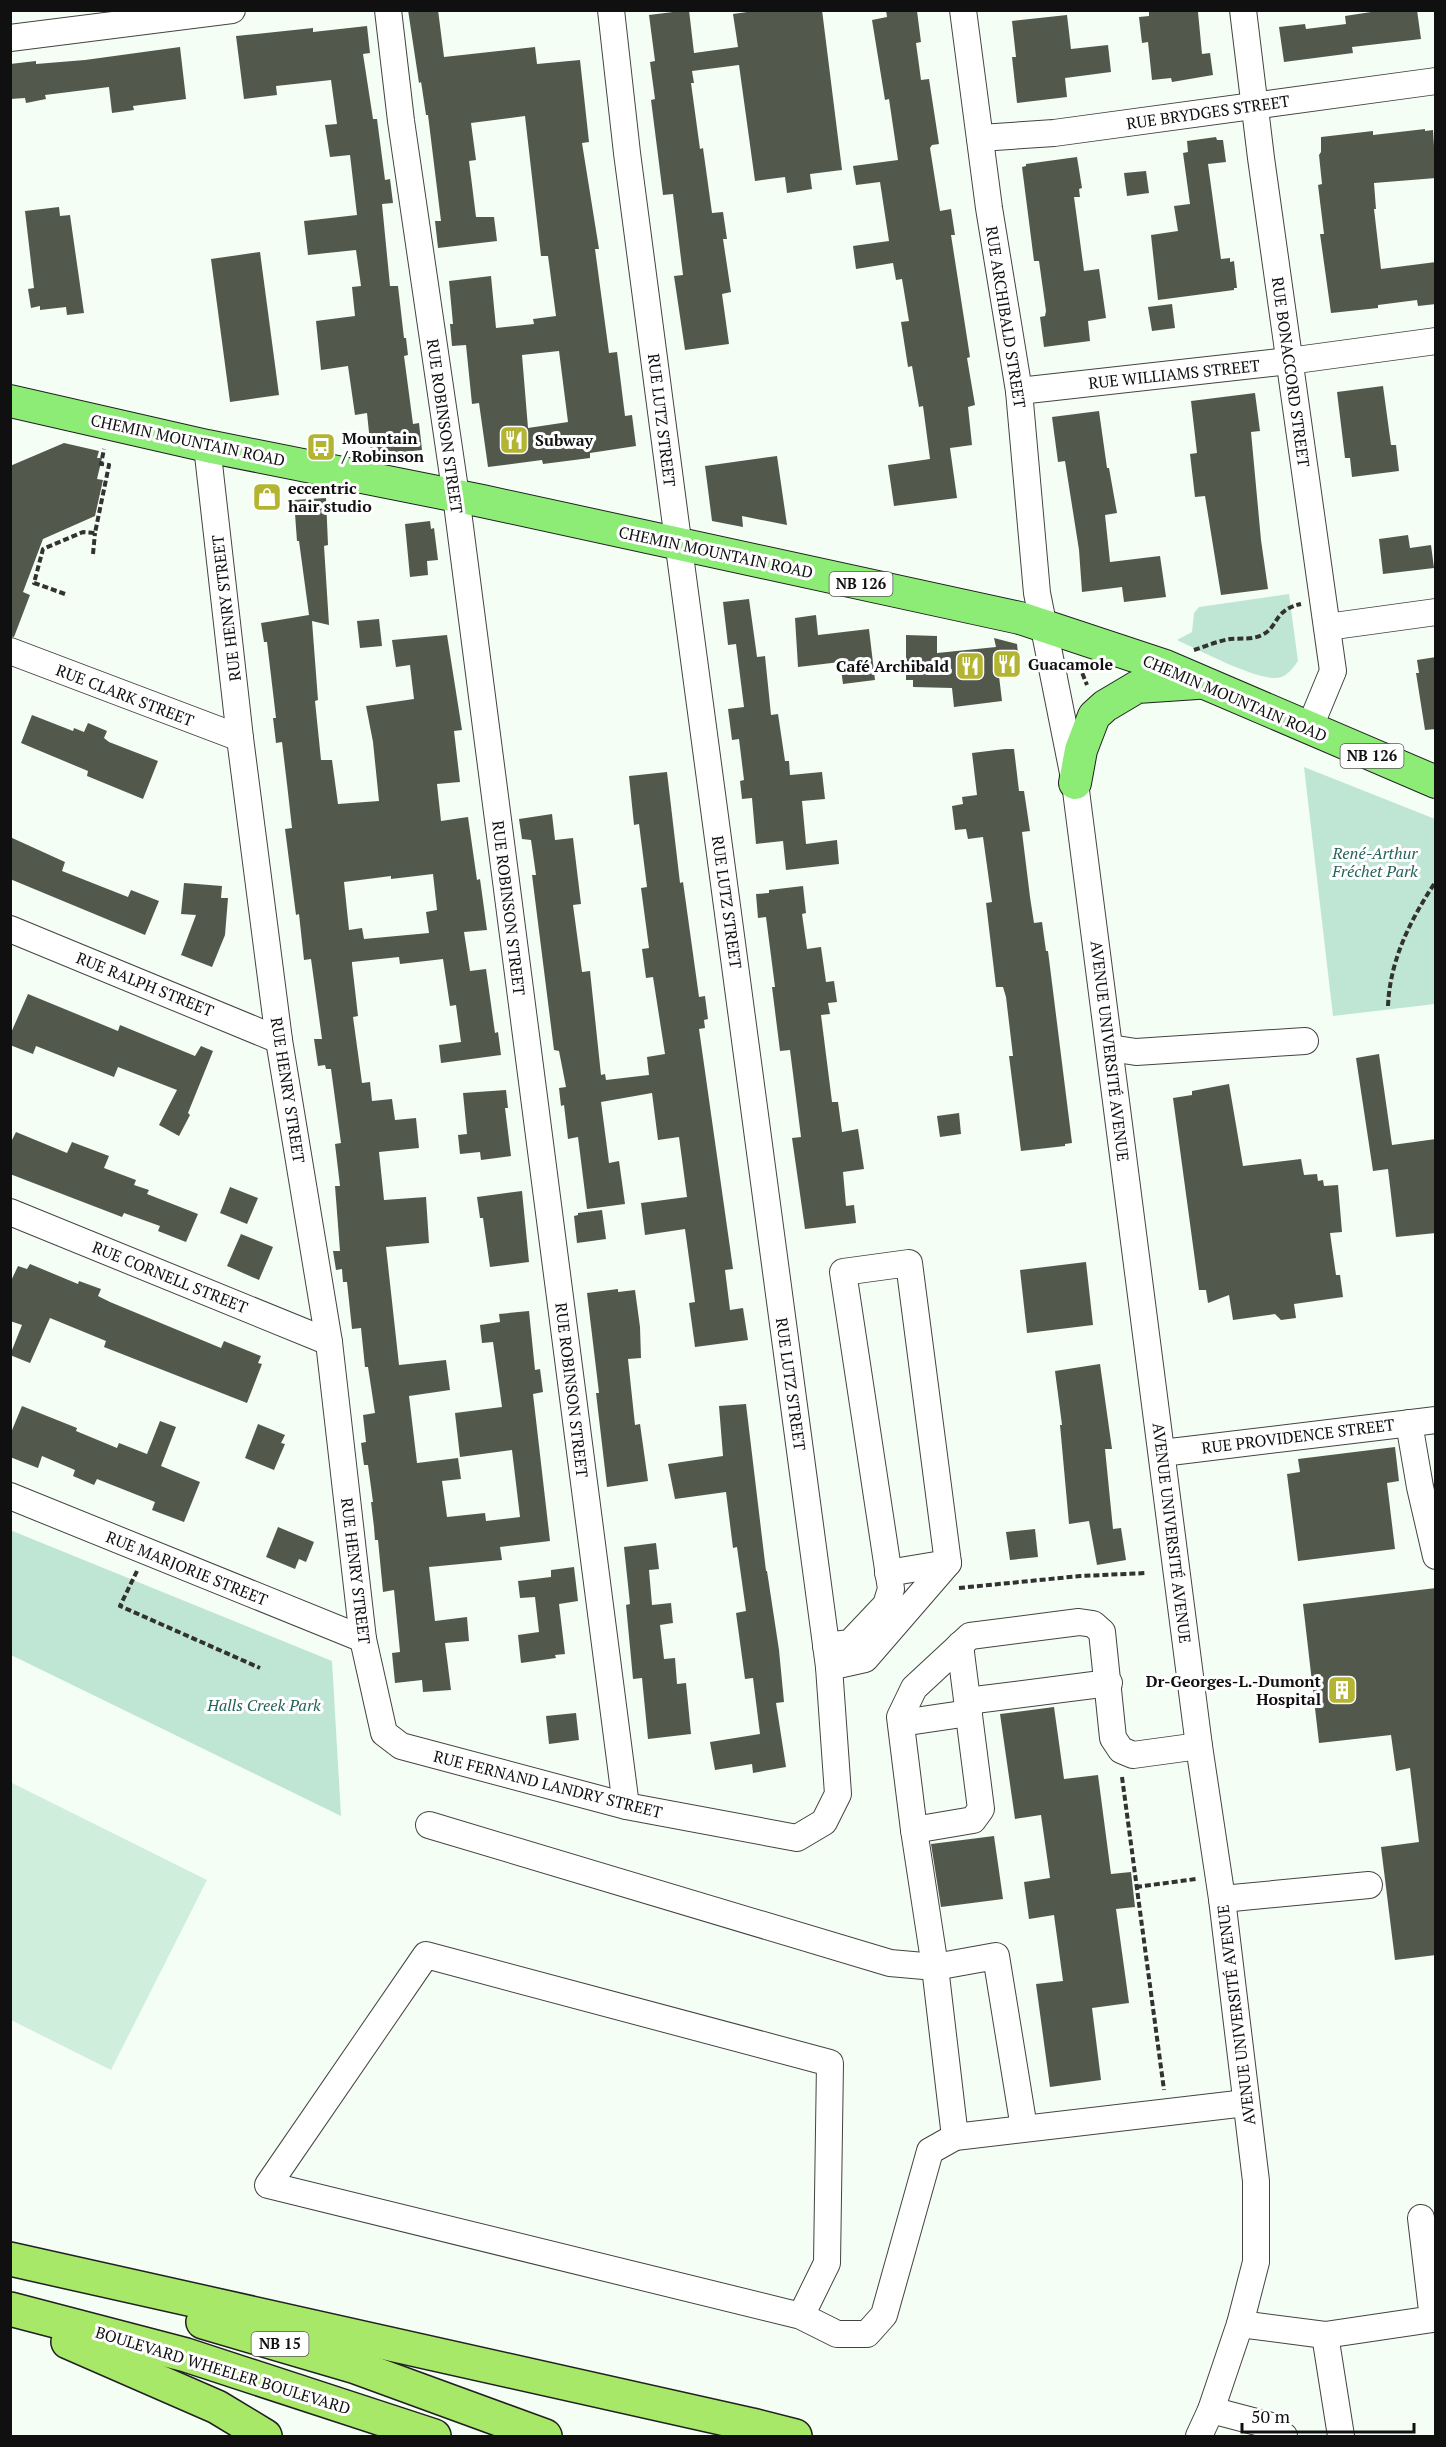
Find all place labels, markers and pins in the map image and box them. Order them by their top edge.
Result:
restaurant icon: Subway [498,424,530,456]
place label: Mountain / Robinson [341,427,425,467]
place label: Subway [535,429,594,451]
bus stop icon: Mountain / Robinson [305,431,337,463]
place label: eccentric hair studio [288,477,372,517]
shop icon: eccentric hair studio [251,481,283,513]
restaurant icon: Guacamole [991,648,1023,680]
restaurant icon: Café Archibald [954,650,986,682]
place label: Guacamole [1028,653,1113,675]
place label: Café Archibald [836,655,949,677]
place label: Dr-Georges-L.-Dumont Hospital [1146,1670,1322,1710]
building icon: Dr-Georges-L.-Dumont Hospital [1326,1674,1358,1706]

